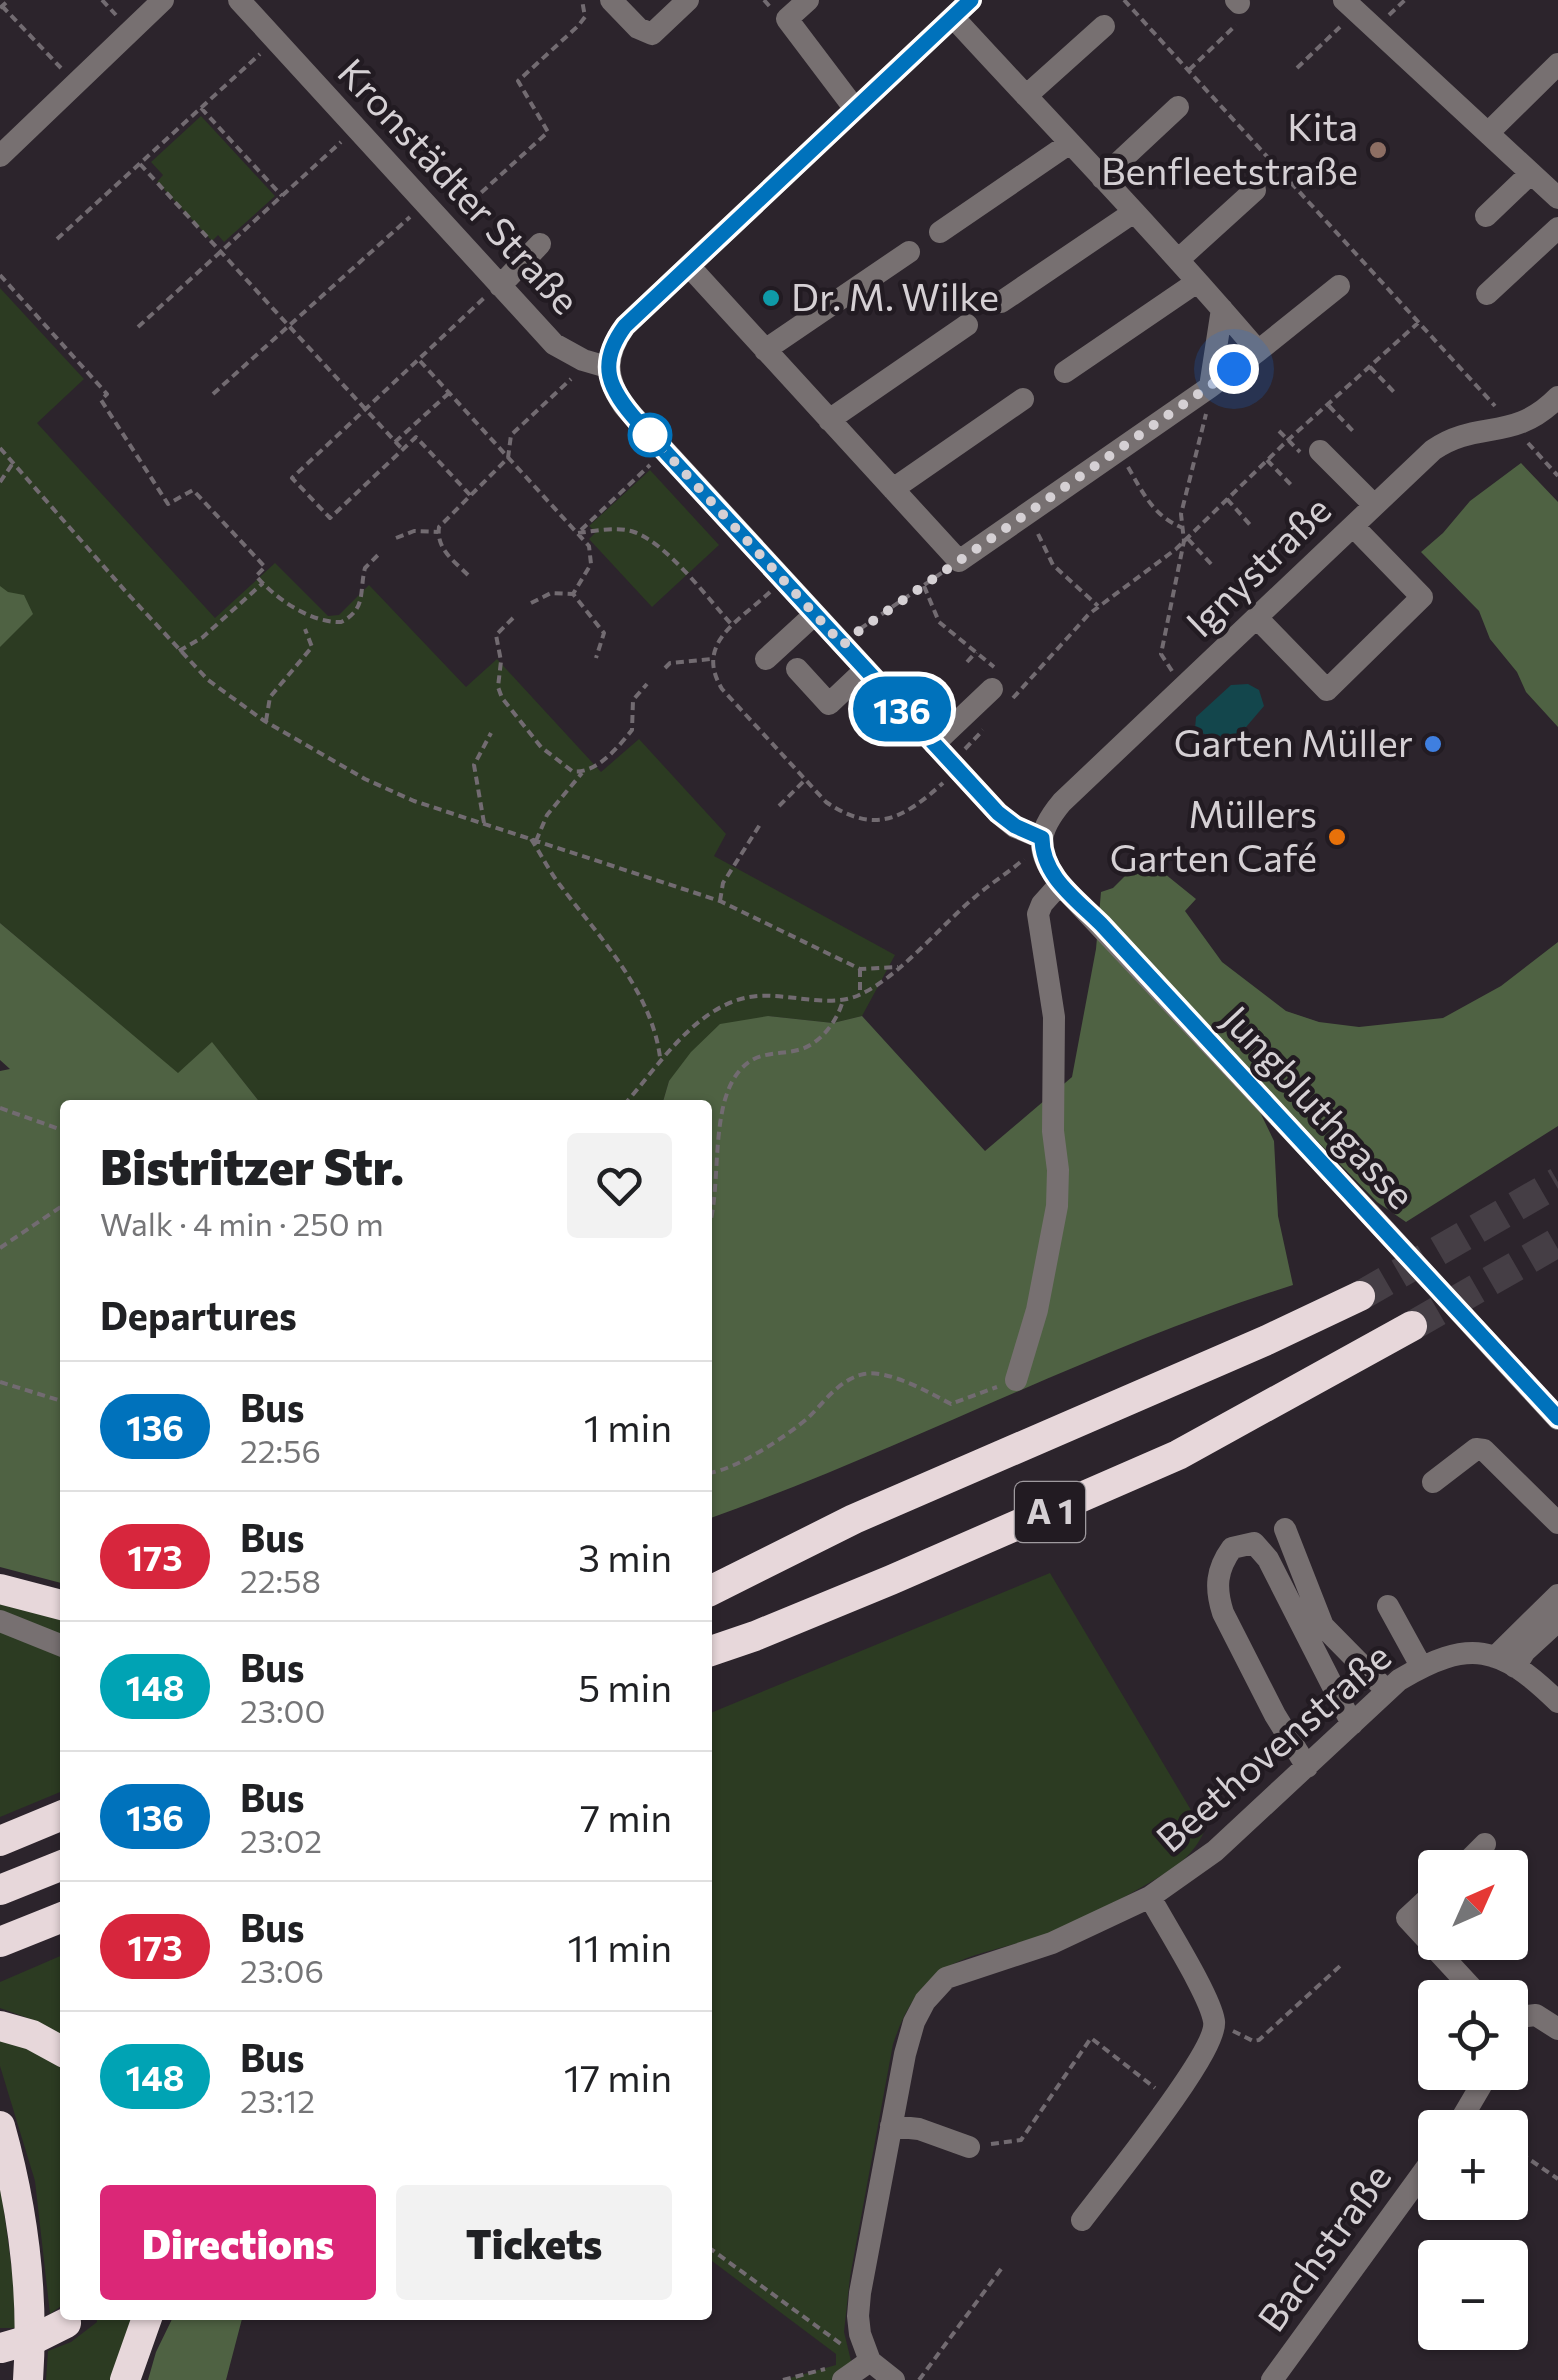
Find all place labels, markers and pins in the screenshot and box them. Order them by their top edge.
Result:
place label: Kita Benfleetstraße [1101,102,1358,193]
marker: Kita Benfleetstraße [1367,139,1389,161]
place label: Dr. M. Wilke [791,272,999,319]
marker: Dr. M. Wilke [760,287,782,309]
unlabelled marker [629,414,671,456]
place label: Garten Müller [1174,718,1413,765]
marker: Garten Müller [1422,733,1444,755]
place label: Müllers Garten Café [1110,789,1317,880]
marker: Müllers Garten Café [1326,826,1348,848]

